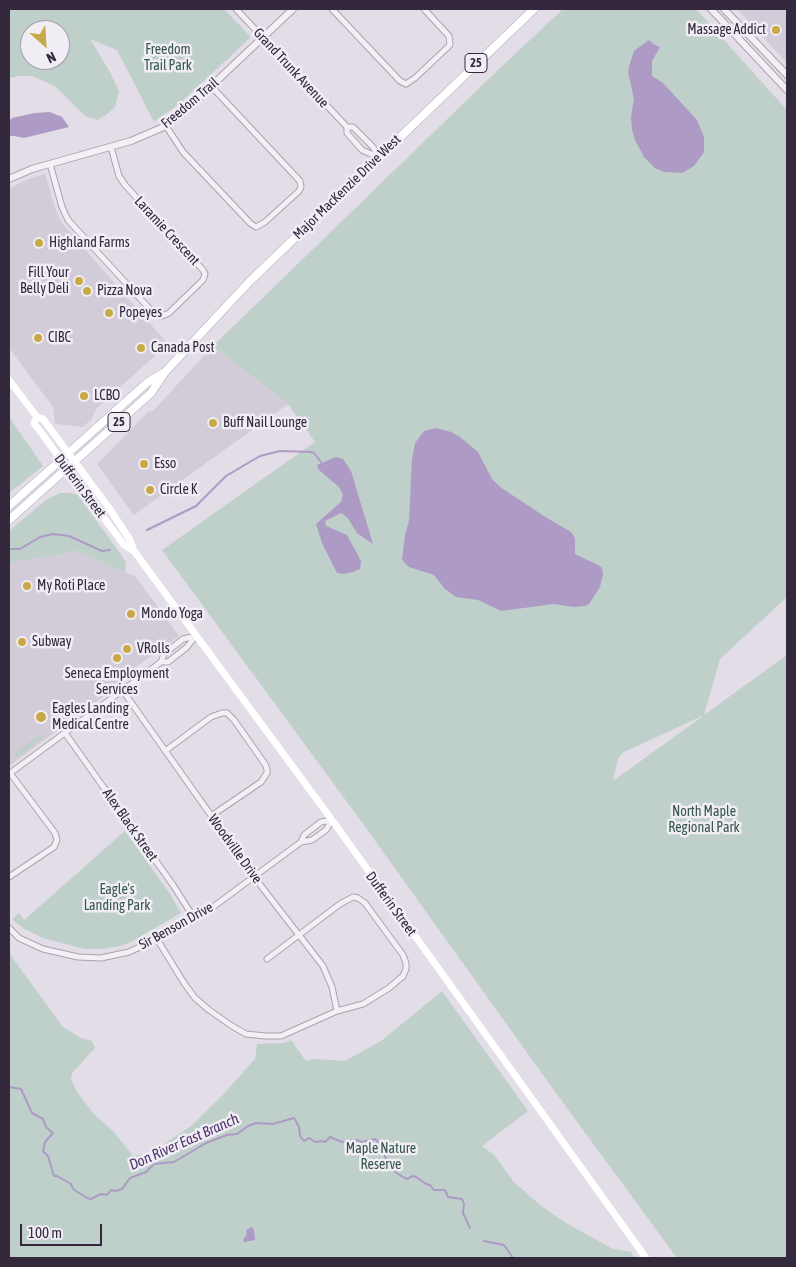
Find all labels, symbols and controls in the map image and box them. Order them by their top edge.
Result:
north arrow [20,20,70,70]
place label: Massage Addict [687,22,766,38]
marker: Massage Addict [770,24,782,36]
street label: Grand Trunk Avenue [250,25,332,111]
park label: Freedom Trail Park [144,42,192,74]
text: N [44,49,58,67]
road number: 25 [465,54,487,72]
street label: Freedom Trail [158,74,222,132]
street label: Major MacKenzie Drive West [290,131,404,243]
street label: Laramie Crescent [131,193,203,269]
place label: Highland Farms [49,235,130,251]
marker: Highland Farms [33,237,45,249]
place label: Fill Your Belly Deli [20,265,69,298]
marker: Fill Your Belly Deli [73,275,85,287]
place label: Pizza Nova [97,283,152,299]
marker: Pizza Nova [81,285,93,297]
place label: Popeyes [119,305,162,321]
marker: Popeyes [103,307,115,319]
place label: CIBC [48,330,71,346]
marker: CIBC [32,332,44,344]
place label: Canada Post [151,340,214,356]
marker: Canada Post [135,342,147,354]
place label: LCBO [94,388,120,404]
marker: LCBO [78,390,90,402]
road number: 25 [108,412,130,432]
place label: Buff Nail Lounge [223,415,307,431]
marker: Buff Nail Lounge [207,417,219,429]
street label: Dufferin Street [51,451,109,521]
place label: Esso [154,456,176,472]
marker: Esso [138,458,150,470]
place label: Circle K [160,482,198,498]
marker: Circle K [144,484,156,496]
place label: My Roti Place [37,578,105,594]
marker: My Roti Place [21,580,33,592]
place label: Mondo Yoga [141,606,203,622]
marker: Mondo Yoga [125,608,137,620]
place label: Subway [32,634,72,650]
marker: Subway [16,636,28,648]
place label: VRolls [137,641,170,657]
marker: VRolls [121,643,133,655]
marker: Seneca Employment Services [111,652,123,664]
place label: Seneca Employment Services [65,666,169,699]
place label: Eagles Landing Medical Centre [52,701,129,734]
marker: Eagles Landing Medical Centre [34,710,48,724]
street label: Alex Black Street [99,785,161,865]
park label: North Maple Regional Park [668,804,740,836]
street label: Woodville Drive [204,811,266,887]
street label: Dufferin Street [362,869,420,939]
park label: Eagle's Landing Park [84,882,150,914]
street label: Sir Benson Drive [136,899,216,953]
water label: Don River East Branch [126,1110,242,1174]
park label: Maple Nature Reserve [346,1141,416,1174]
scale bar [22,1214,105,1246]
text: 100 m [28,1224,62,1241]

